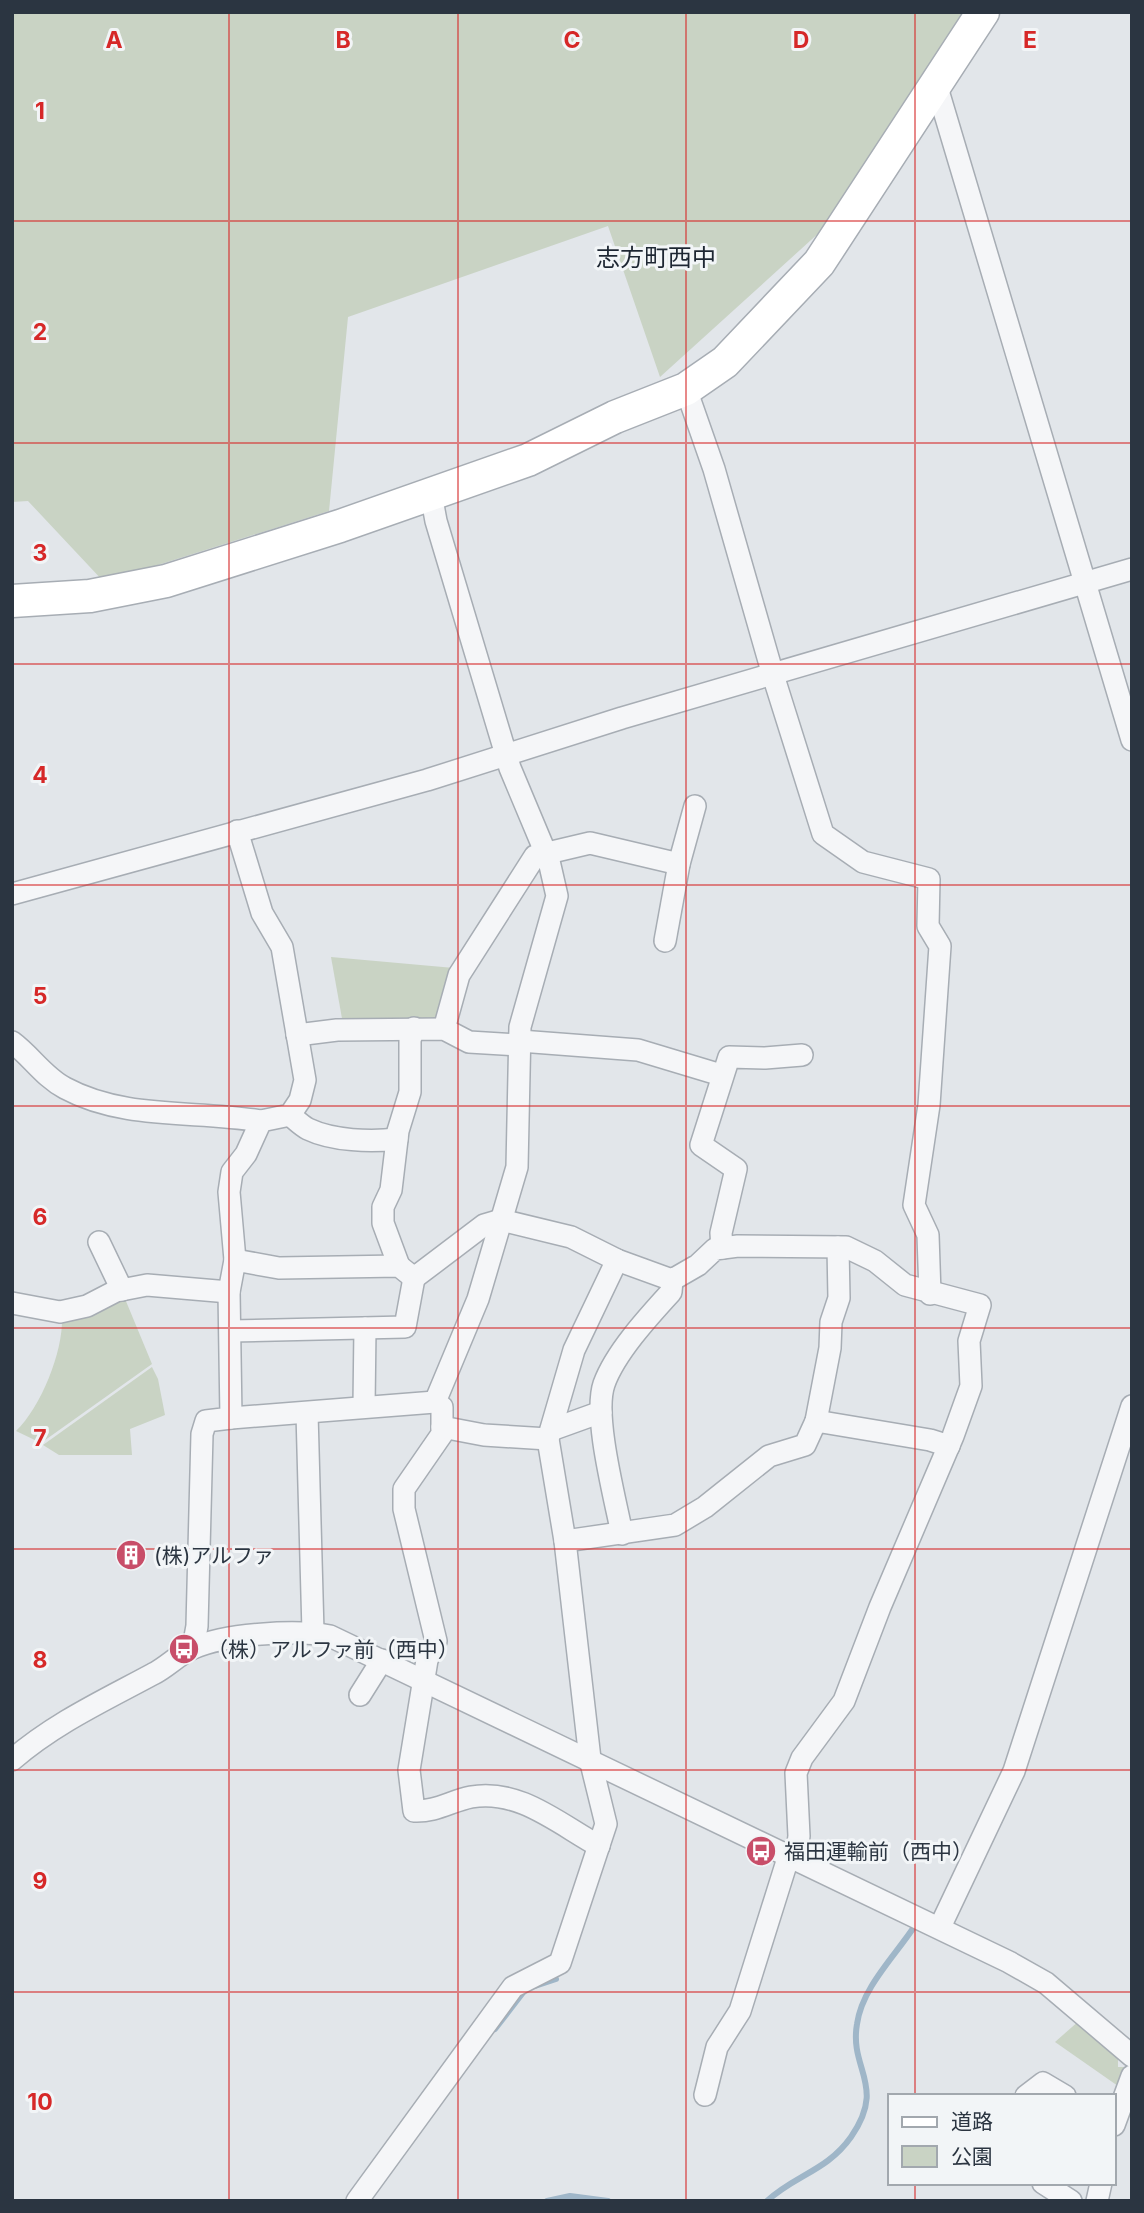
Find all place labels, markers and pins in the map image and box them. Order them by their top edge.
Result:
building icon: (株)アルファ [114,1538,148,1572]
place label: (株)アルファ [154,1543,274,1568]
bus stop icon: （株）アルファ前（西中） [167,1632,201,1666]
place label: （株）アルファ前（西中） [207,1637,459,1662]
bus stop icon: 福田運輸前（西中） [744,1834,778,1868]
place label: 福田運輸前（西中） [784,1839,973,1864]

